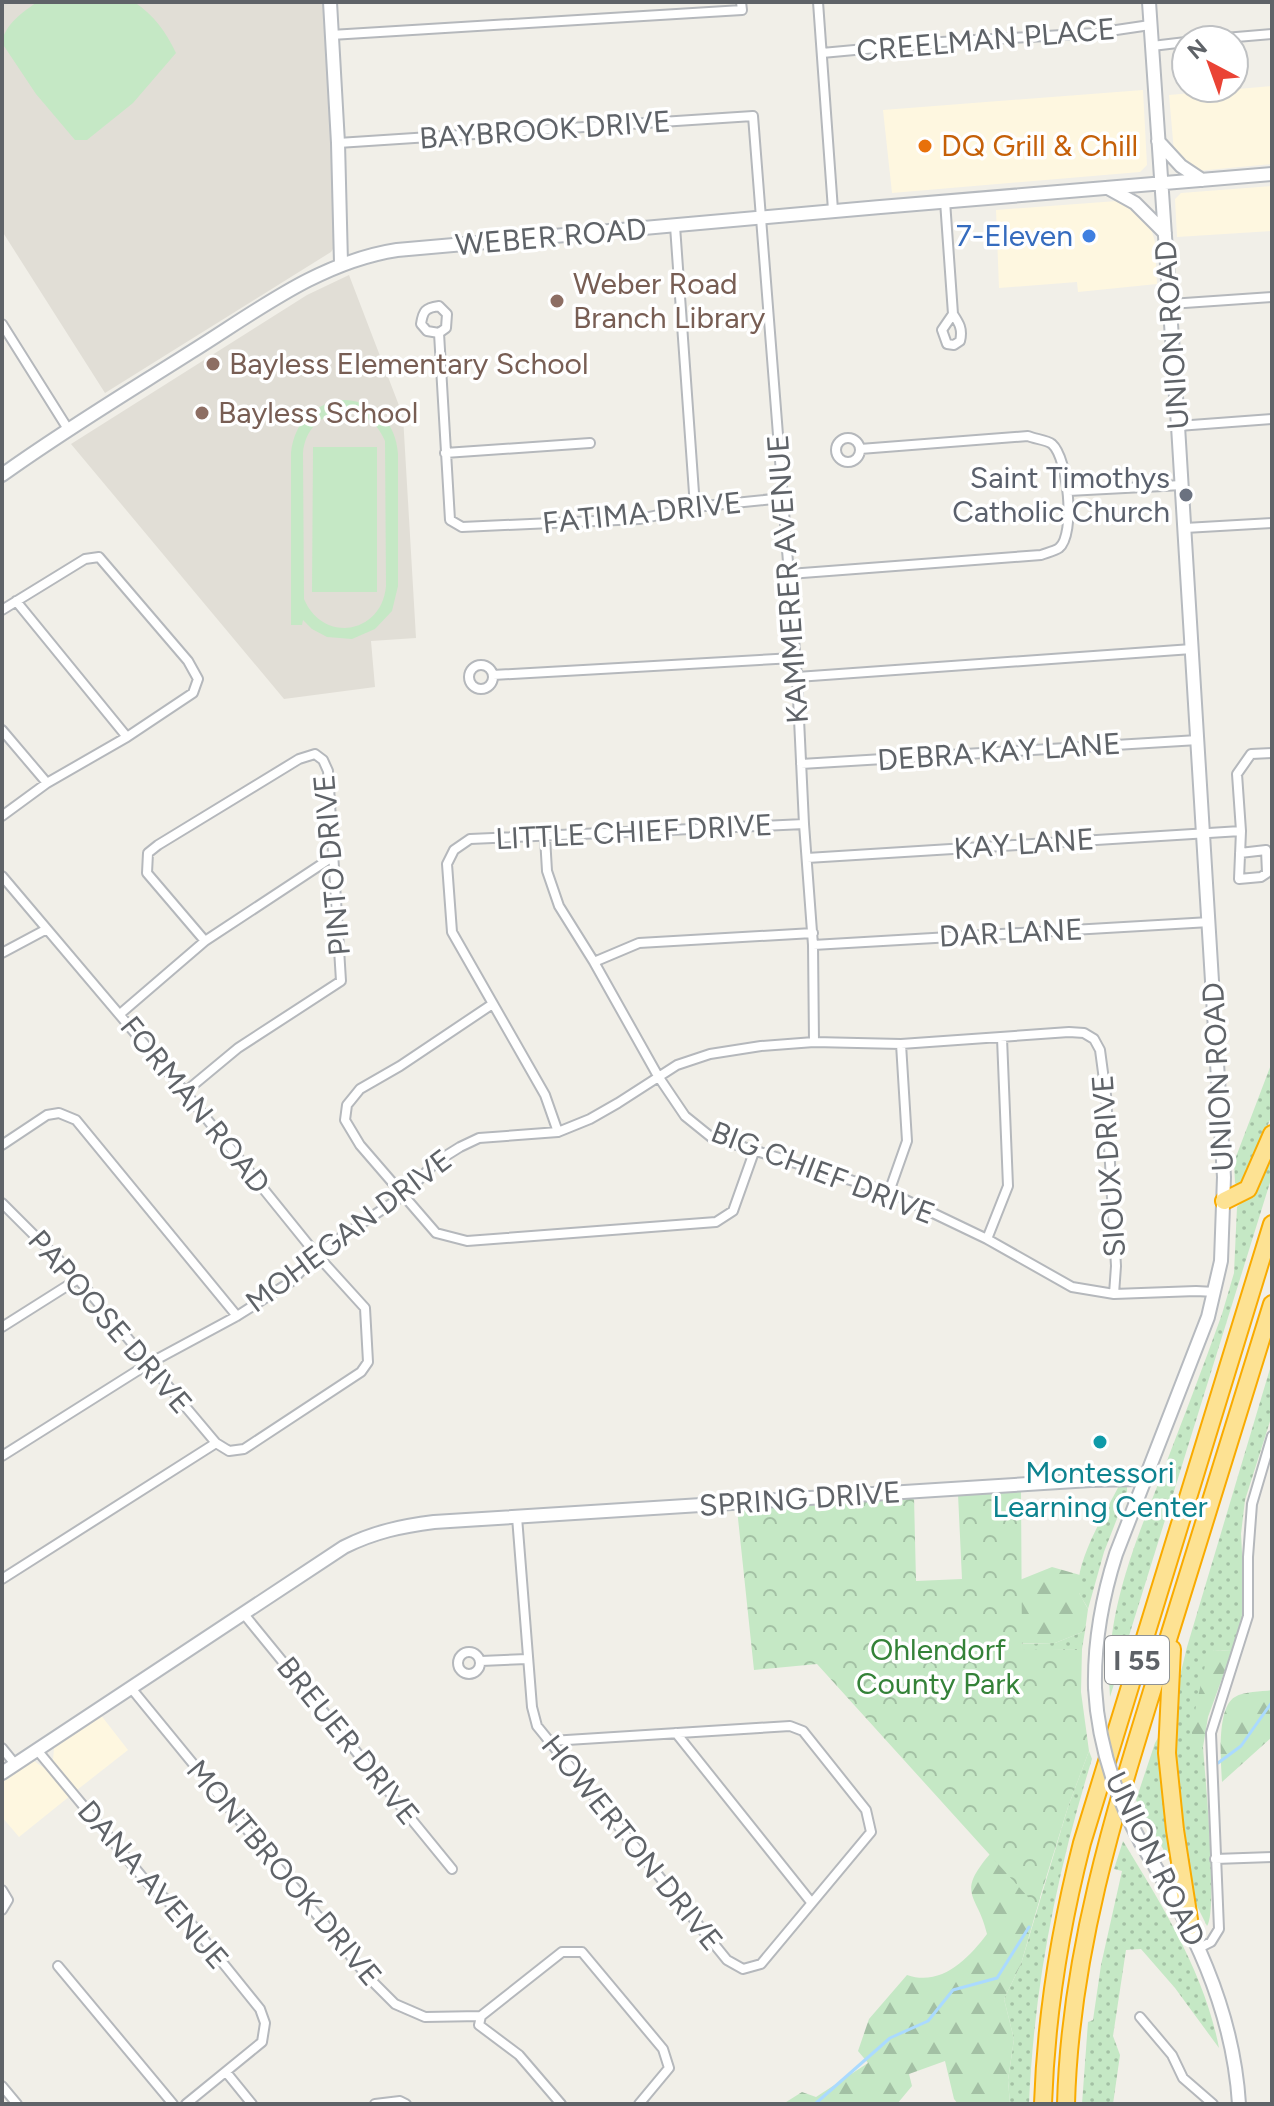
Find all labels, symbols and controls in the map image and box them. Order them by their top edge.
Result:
street label: CREELMAN PLACE [855,10,1117,69]
north arrow [1170,24,1250,104]
text: N [1182,34,1212,65]
street label: BAYBROOK DRIVE [418,102,672,157]
place label: DQ Grill & Chill [941,127,1138,164]
marker: DQ Grill & Chill [916,137,934,155]
street label: WEBER ROAD [454,210,648,263]
place label: 7-Eleven [956,217,1073,254]
marker: 7-Eleven [1080,227,1098,245]
street label: UNION ROAD [1146,239,1197,431]
place label: Weber Road Branch Library [573,265,766,336]
marker: Weber Road Branch Library [548,292,566,310]
place label: Bayless Elementary School [229,345,589,382]
marker: Bayless Elementary School [204,355,222,373]
place label: Bayless School [218,394,418,431]
marker: Bayless School [193,404,211,422]
street label: KAMMERER AVENUE [759,433,816,725]
place label: Saint Timothys Catholic Church [952,459,1170,530]
street label: FATIMA DRIVE [541,484,743,541]
marker: Saint Timothys Catholic Church [1177,486,1195,504]
street label: DEBRA KAY LANE [876,725,1122,778]
street label: PINTO DRIVE [305,773,358,957]
street label: LITTLE CHIEF DRIVE [494,806,773,857]
street label: KAY LANE [952,820,1095,867]
street label: DAR LANE [938,910,1084,955]
street label: UNION ROAD [1194,981,1241,1173]
street label: FORMAN ROAD [113,1008,278,1201]
street label: SIOUX DRIVE [1084,1073,1133,1259]
street label: BIG CHIEF DRIVE [706,1113,940,1232]
street label: MOHEGAN DRIVE [238,1141,459,1320]
street label: PAPOOSE DRIVE [21,1222,200,1421]
marker: Montessori Learning Center [1091,1433,1109,1451]
place label: Montessori Learning Center [992,1454,1208,1525]
street label: SPRING DRIVE [698,1473,902,1524]
park label: Ohlendorf County Park [856,1631,1020,1702]
road number: I 55 [1105,1636,1169,1684]
street label: BREUER DRIVE [269,1649,428,1832]
street label: HOWERTON DRIVE [534,1727,731,1958]
street label: MONTBROOK DRIVE [179,1752,390,1993]
street label: UNION ROAD [1097,1766,1214,1952]
street label: DANA AVENUE [70,1793,237,1977]

